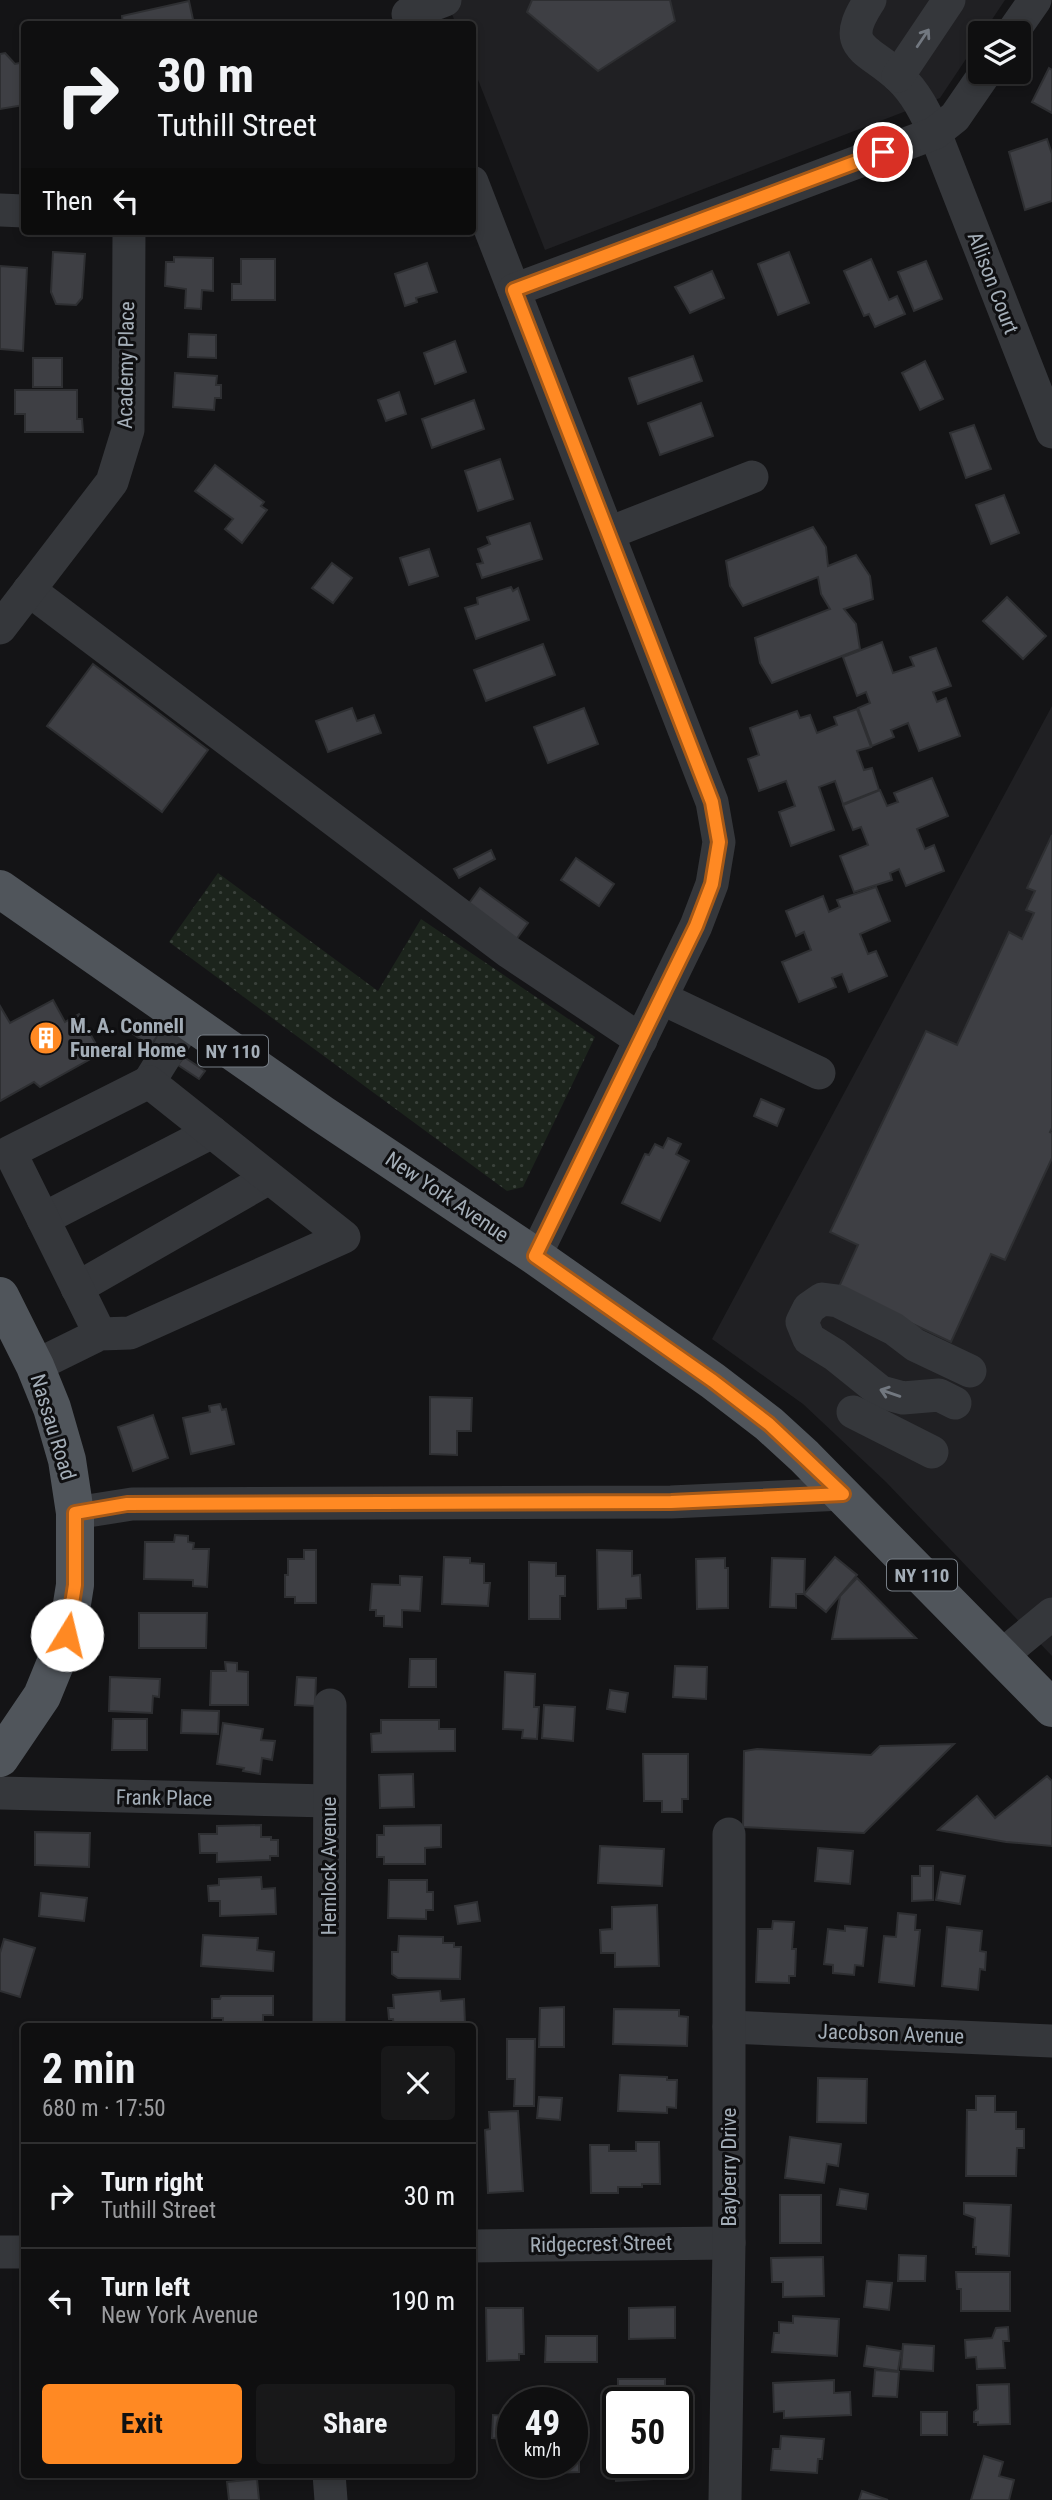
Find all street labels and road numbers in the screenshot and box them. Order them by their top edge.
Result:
street label: Allison Court [963,229,1023,337]
street label: Academy Place [113,301,139,429]
road number: NY 110 [198,1036,268,1066]
street label: New York Avenue [381,1147,513,1247]
street label: Nassau Road [26,1371,80,1483]
road number: NY 110 [887,1560,957,1590]
street label: Frank Place [116,1785,213,1811]
street label: Hemlock Avenue [317,1797,341,1935]
street label: Jacobson Avenue [817,2019,965,2049]
street label: Bayberry Drive [717,2107,741,2226]
street label: Ridgecrest Street [530,2231,672,2257]

